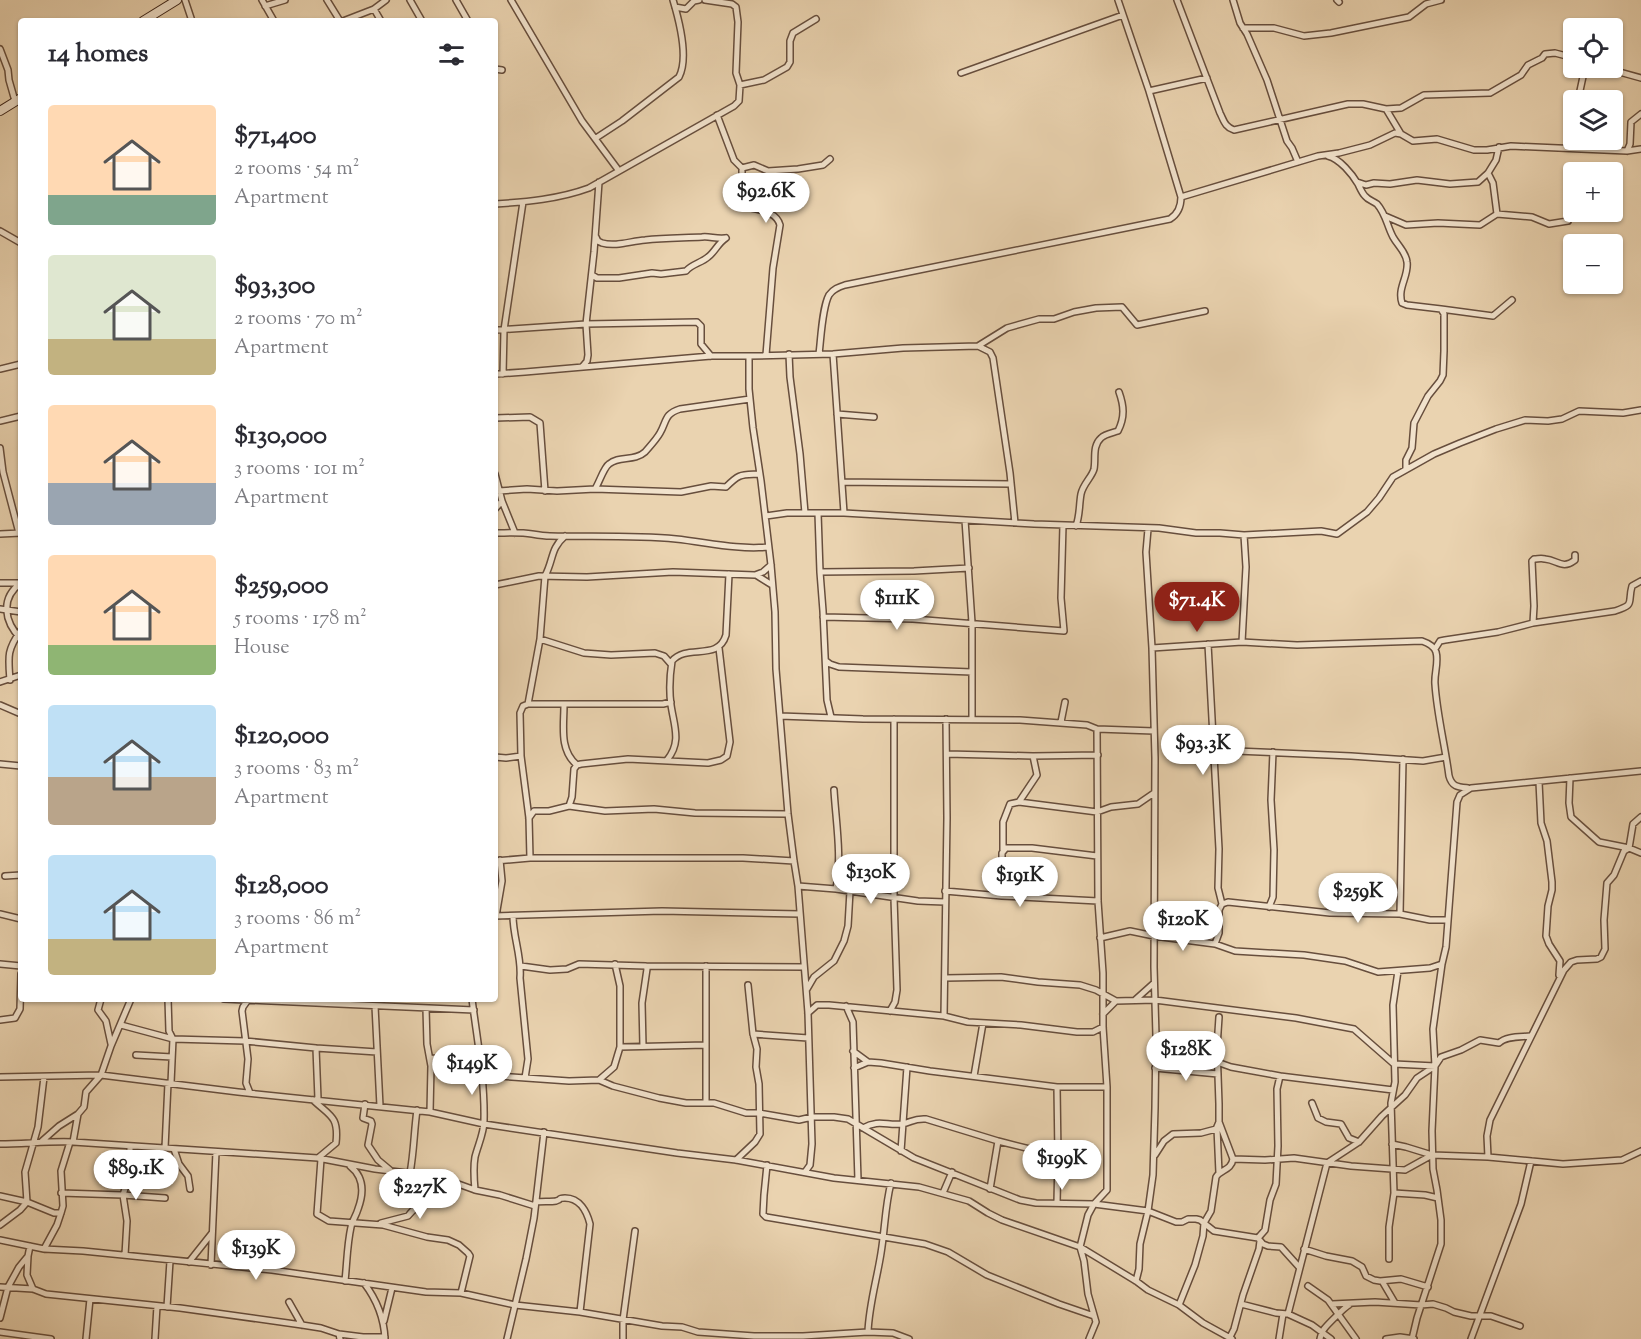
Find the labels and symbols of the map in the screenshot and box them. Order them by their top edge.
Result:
pin: $92.6K [717,173,815,224]
pin: $111K [855,580,939,631]
pin: $71.4K [1148,582,1246,633]
pin: $93.3K [1154,725,1252,776]
pin: $130K [829,854,913,905]
pin: $191K [978,857,1062,908]
pin: $259K [1316,873,1400,924]
pin: $120K [1141,901,1225,952]
pin: $128K [1144,1031,1228,1082]
pin: $149K [430,1045,514,1096]
pin: $199K [1020,1140,1104,1191]
pin: $89.1K [87,1150,185,1201]
pin: $227K [378,1169,462,1220]
pin: $139K [214,1230,298,1281]

